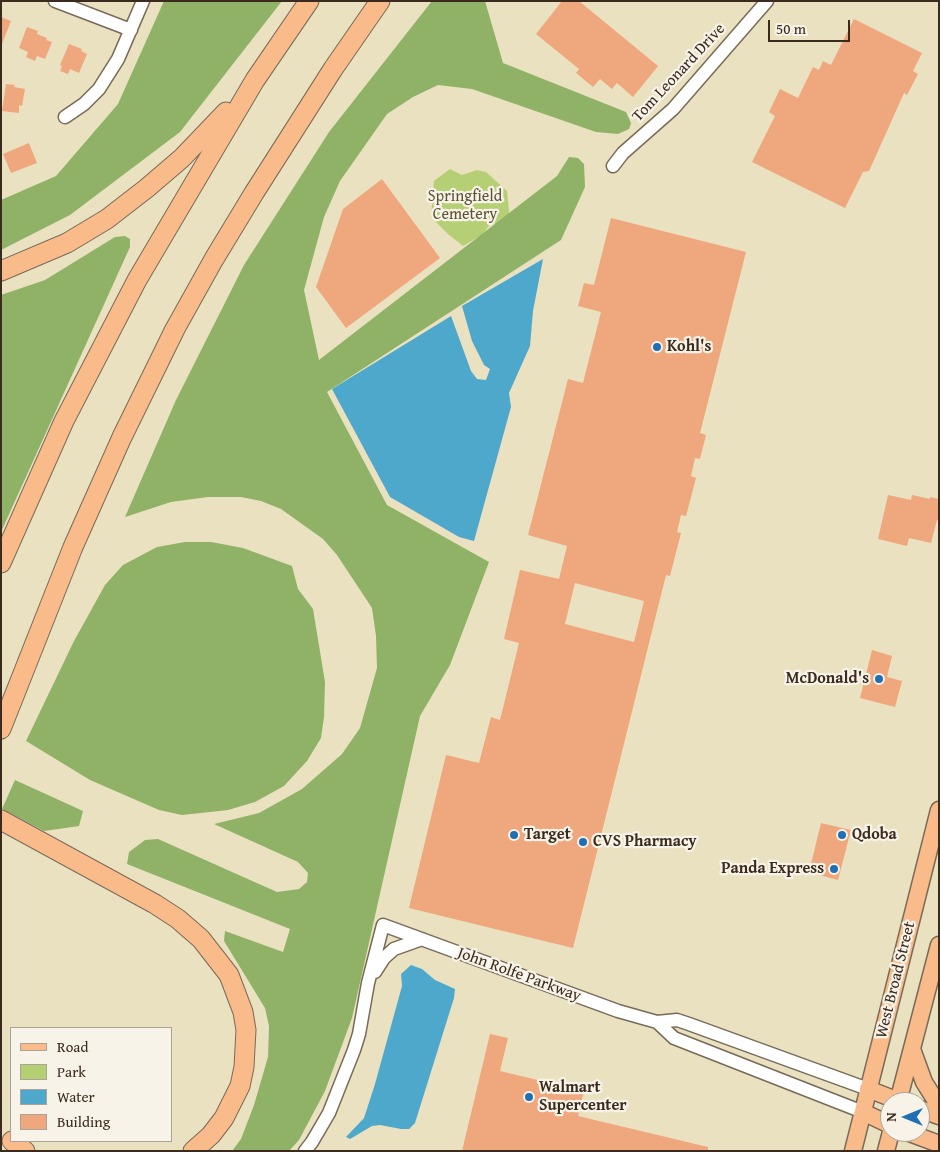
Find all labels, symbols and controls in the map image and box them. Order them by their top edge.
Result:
scale bar [770,10,852,42]
text: 50 m [776,18,806,39]
street label: Tom Leonard Drive [628,20,730,126]
park label: Springfield Cemetery [428,187,502,225]
place label: Kohl's [667,337,711,357]
marker: Kohl's [651,341,663,353]
place label: McDonald's [786,669,869,689]
marker: McDonald's [873,673,885,685]
place label: Target [524,825,571,845]
place label: Qdoba [852,825,897,845]
marker: Target [508,829,520,841]
marker: Qdoba [836,829,848,841]
place label: CVS Pharmacy [593,832,696,852]
marker: CVS Pharmacy [577,836,589,848]
place label: Panda Express [721,859,824,879]
marker: Panda Express [828,863,840,875]
street label: West Broad Street [872,920,920,1040]
street label: John Rolfe Parkway [455,944,583,1006]
legend [10,1027,172,1142]
text: Road [57,1036,88,1057]
text: Park [57,1061,86,1082]
place label: Walmart Supercenter [539,1078,627,1116]
text: Water [57,1086,95,1107]
marker: Walmart Supercenter [523,1091,535,1103]
north arrow [880,1092,930,1142]
text: Building [57,1111,110,1132]
text: N [881,1112,901,1122]

